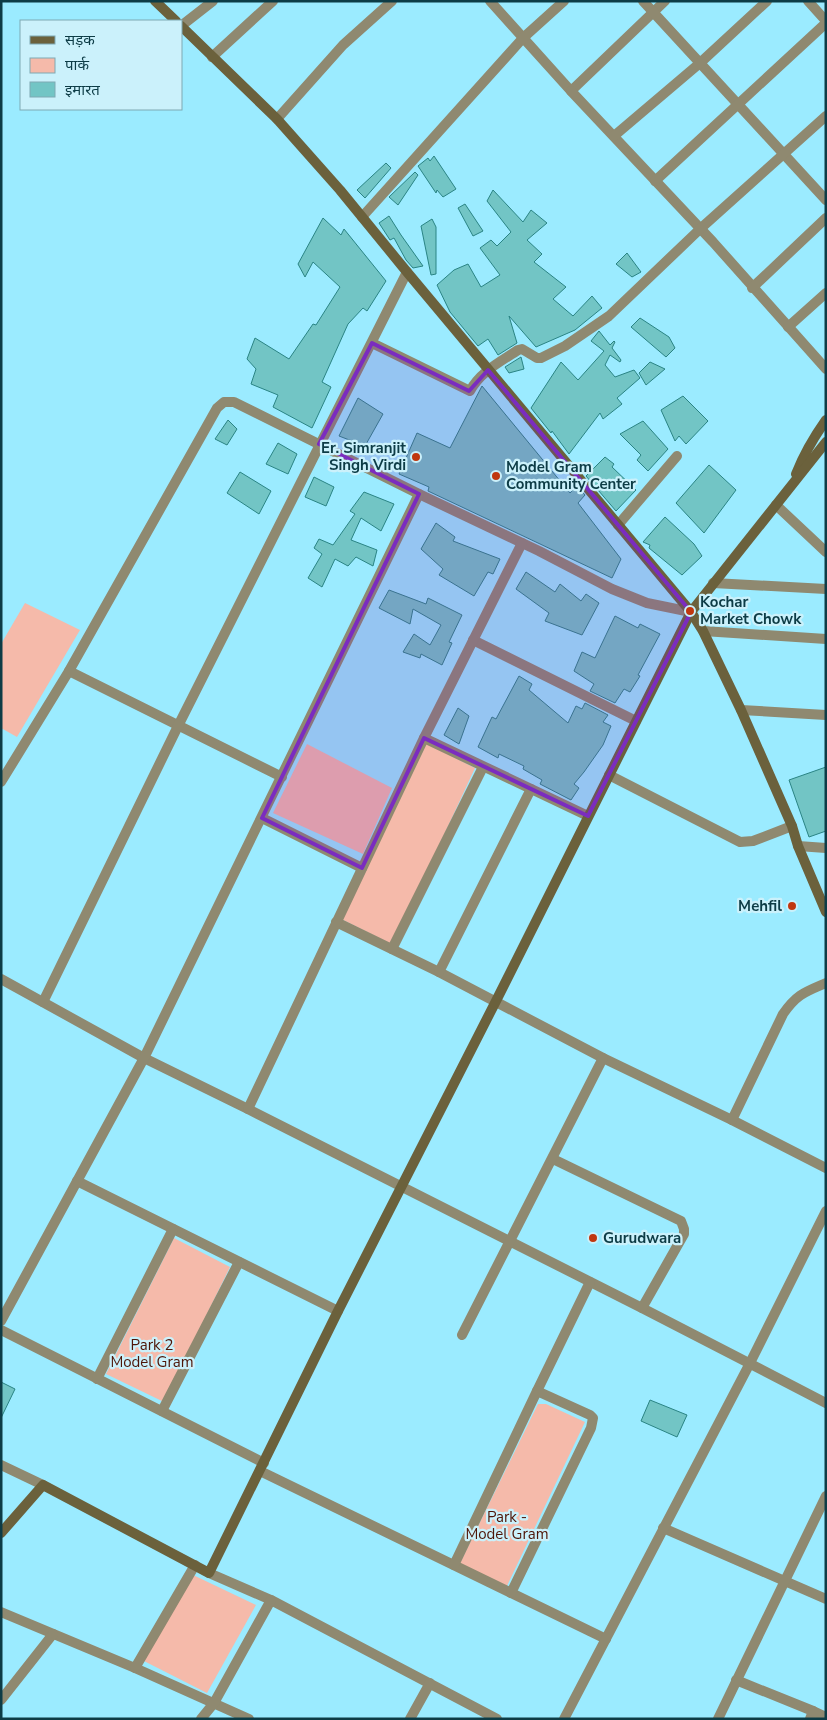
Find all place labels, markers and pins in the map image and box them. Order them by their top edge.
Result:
place label: Er. Simranjit Singh Virdi [321,438,406,475]
marker: Er. Simranjit Singh Virdi [410,451,422,463]
place label: Model Gram Community Center [506,457,636,494]
marker: Model Gram Community Center [490,470,502,482]
place label: Kochar Market Chowk [700,592,802,629]
marker: Kochar Market Chowk [684,605,696,617]
place label: Mehfil [738,896,782,916]
marker: Mehfil [786,900,798,912]
place label: Gurudwara [603,1228,681,1248]
marker: Gurudwara [587,1232,599,1244]

